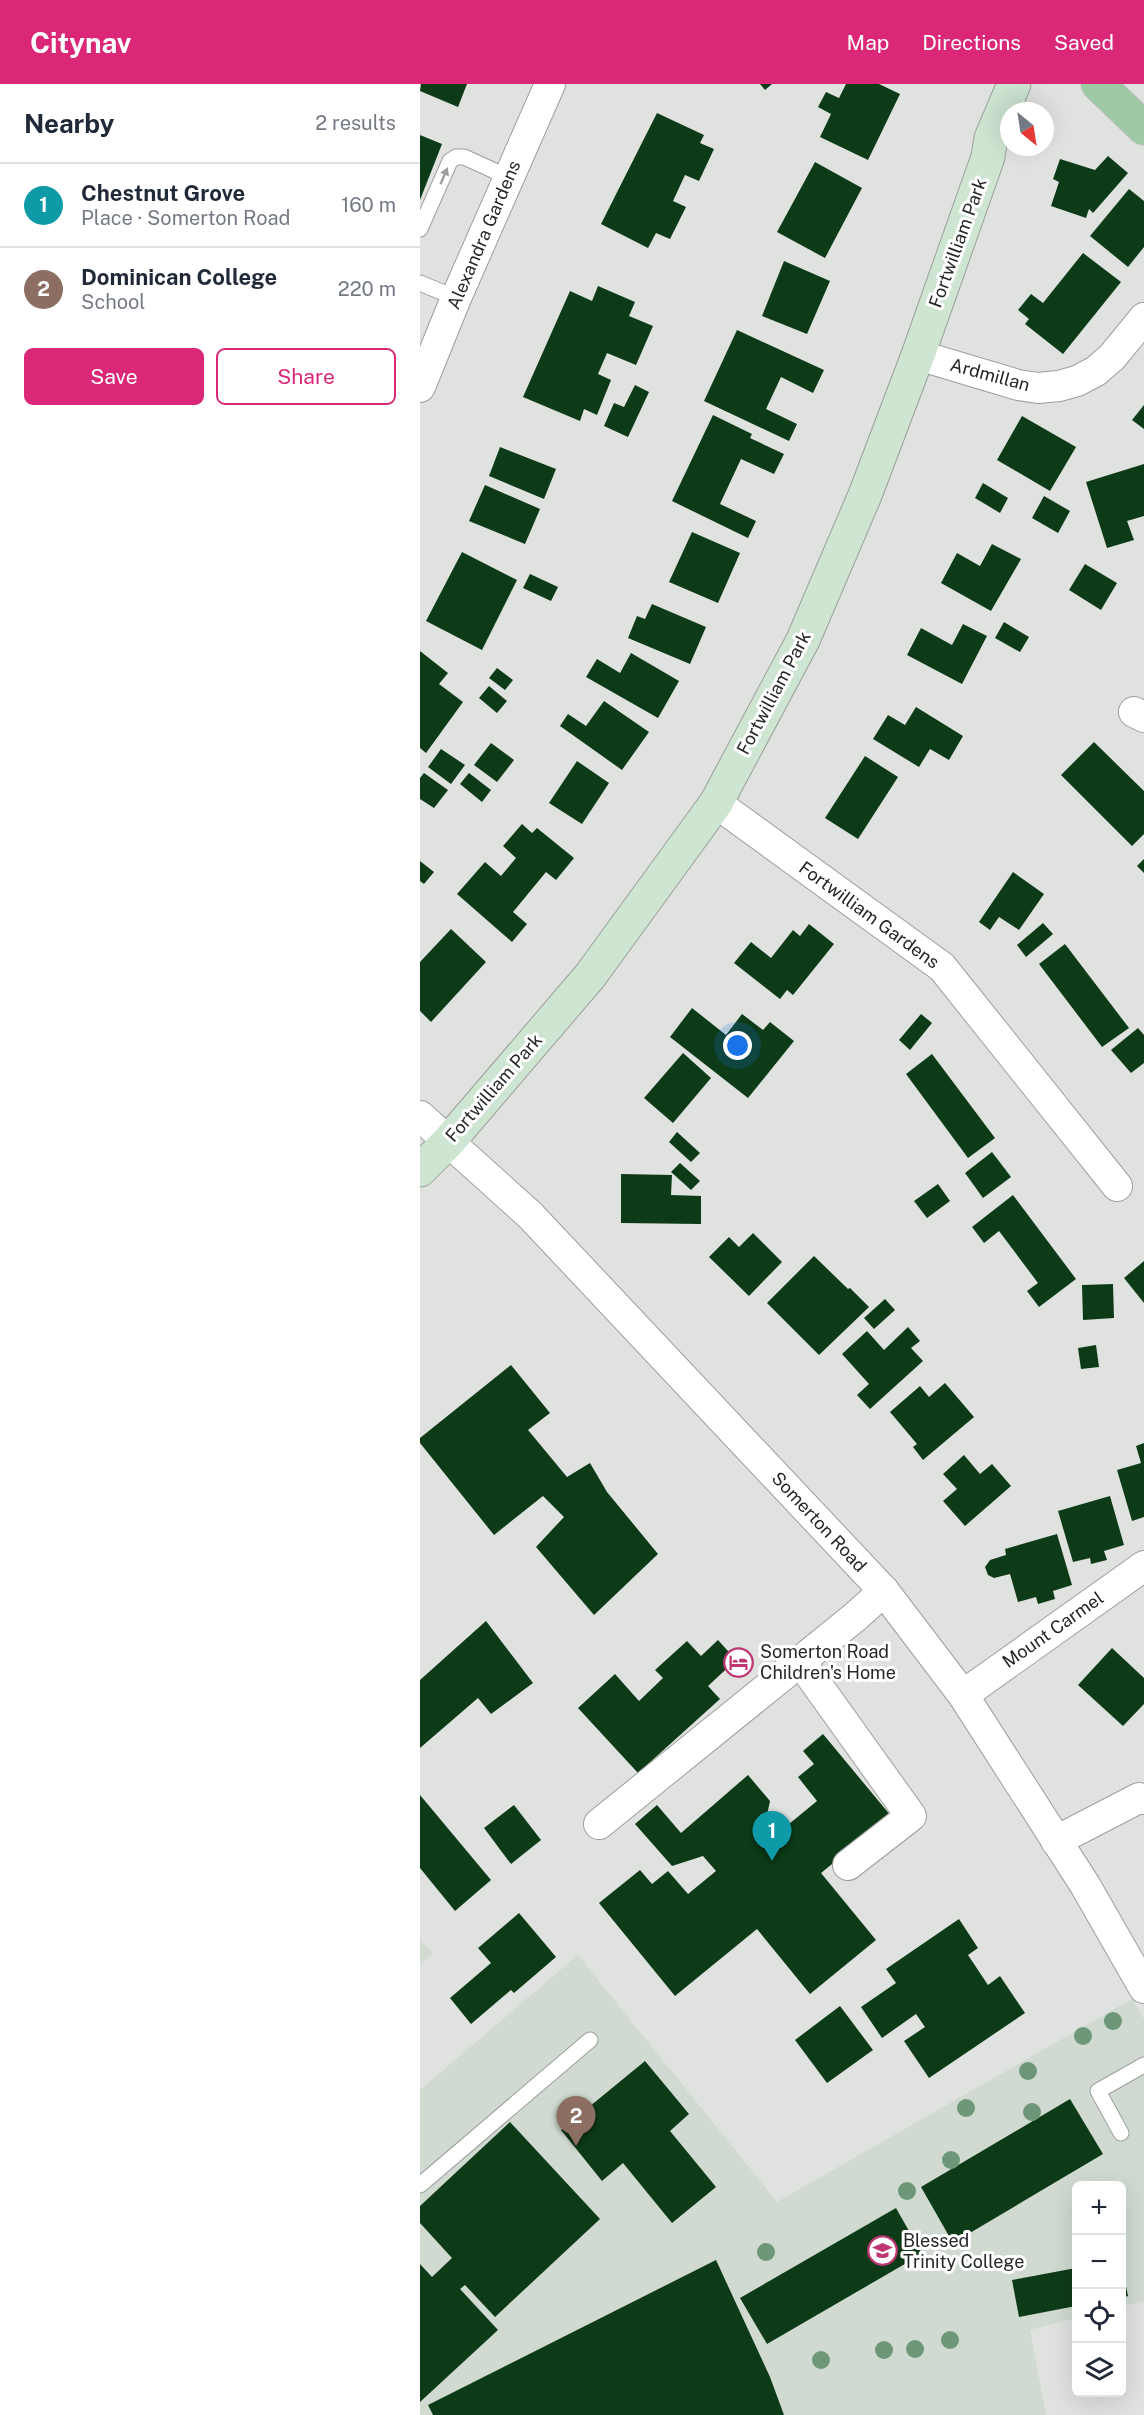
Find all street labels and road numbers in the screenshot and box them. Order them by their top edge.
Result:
street label: Alexandra Gardens [443,157,524,312]
street label: Fortwilliam Park [924,175,991,310]
street label: Ardmillan [948,354,1032,395]
street label: Fortwilliam Park [732,628,815,758]
street label: Fortwilliam Gardens [795,857,944,973]
street label: Fortwilliam Park [441,1029,546,1146]
street label: Somerton Road [768,1467,871,1576]
street label: Mount Carmel [998,1587,1107,1672]

